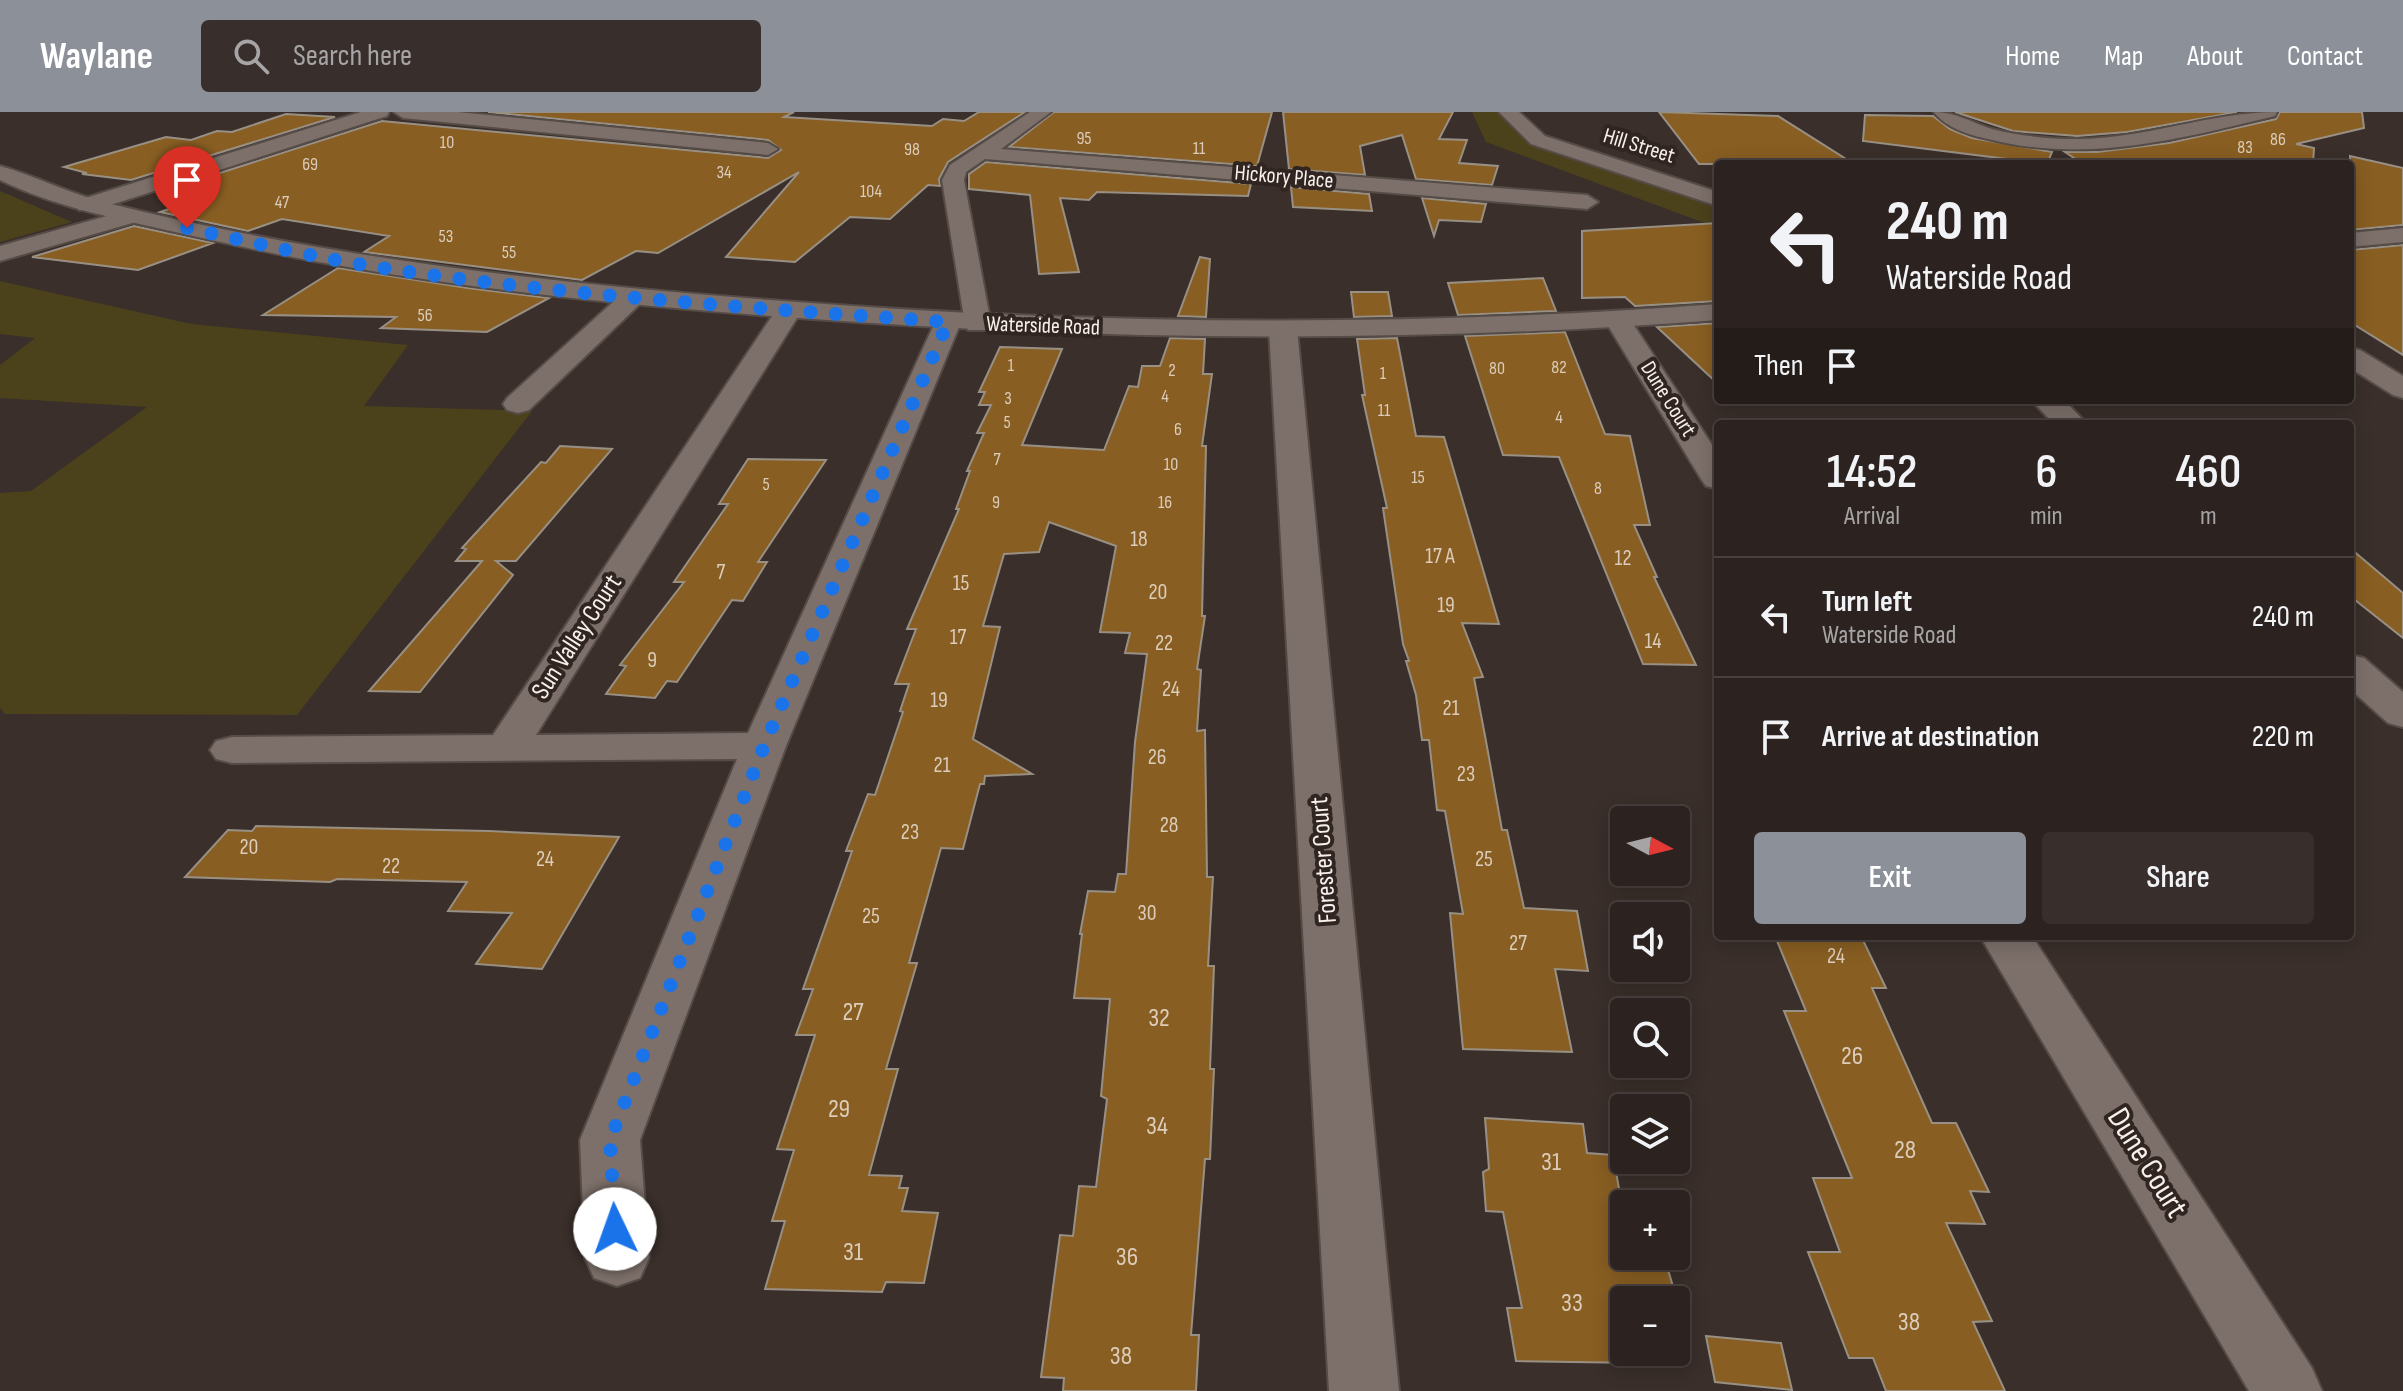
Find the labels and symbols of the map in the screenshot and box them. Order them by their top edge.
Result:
street label: Hill Street [1600,122,1678,170]
house number: 95 [1076,128,1092,149]
house number: 86 [2270,129,2286,150]
house number: 10 [440,132,454,153]
house number: 83 [2237,137,2253,158]
house number: 11 [1193,138,1206,159]
house number: 98 [904,139,920,160]
pin [153,146,221,228]
house number: 69 [302,154,318,175]
street label: Hickory Place [1233,159,1335,195]
house number: 34 [716,162,732,183]
house number: 104 [860,181,882,202]
house number: 47 [275,192,290,213]
house number: 53 [439,226,453,247]
house number: 55 [502,242,516,263]
house number: 56 [417,305,433,326]
street label: Waterside Road [986,311,1100,341]
house number: 1 [1008,355,1015,376]
street label: Dune Court [1634,356,1702,442]
house number: 82 [1551,357,1567,378]
house number: 80 [1489,358,1505,379]
house number: 2 [1168,360,1176,381]
house number: 1 [1380,363,1387,384]
house number: 4 [1161,386,1169,407]
house number: 3 [1004,388,1012,409]
house number: 11 [1378,400,1391,421]
house number: 4 [1555,407,1563,428]
house number: 5 [1003,412,1011,433]
house number: 6 [1174,419,1182,440]
house number: 7 [993,449,1001,470]
house number: 10 [1164,454,1178,475]
house number: 15 [1411,467,1425,488]
house number: 5 [762,474,770,495]
house number: 8 [1594,478,1602,499]
house number: 9 [992,492,1000,513]
house number: 16 [1158,492,1172,513]
house number: 18 [1130,526,1148,553]
house number: 17 A [1425,543,1455,570]
house number: 12 [1614,545,1632,572]
house number: 7 [717,559,726,586]
street label: Sun Valley Court [525,569,629,705]
house number: 15 [953,570,969,597]
house number: 20 [1149,579,1167,606]
house number: 19 [1437,592,1455,619]
house number: 17 [950,624,966,651]
house number: 14 [1645,628,1661,655]
house number: 22 [1155,630,1173,657]
house number: 9 [647,647,657,674]
house number: 24 [1162,676,1180,703]
house number: 19 [930,687,948,714]
house number: 21 [1443,695,1460,722]
house number: 26 [1148,744,1166,771]
house number: 21 [934,752,951,779]
house number: 23 [1457,761,1475,788]
street label: Forester Court [1304,796,1344,924]
north arrow [1610,806,1690,886]
house number: 28 [1160,812,1178,839]
house number: 23 [901,819,919,846]
house number: 20 [240,834,258,861]
house number: 24 [536,846,554,873]
house number: 25 [1475,846,1493,873]
house number: 22 [382,853,400,880]
house number: 30 [1137,900,1157,927]
house number: 25 [862,903,880,930]
house number: 27 [1509,930,1527,957]
house number: 24 [1827,943,1845,970]
house number: 27 [842,997,864,1028]
house number: 32 [1148,1003,1170,1034]
house number: 26 [1841,1041,1863,1072]
house number: 29 [828,1094,850,1125]
street label: Dune Court [2098,1101,2196,1225]
house number: 34 [1146,1111,1168,1142]
house number: 28 [1894,1135,1916,1166]
house number: 31 [1541,1147,1561,1178]
position arrow [573,1187,657,1271]
house number: 31 [843,1237,863,1268]
house number: 36 [1116,1242,1138,1273]
house number: 33 [1561,1288,1583,1319]
house number: 38 [1898,1307,1920,1338]
house number: 38 [1110,1341,1132,1372]

